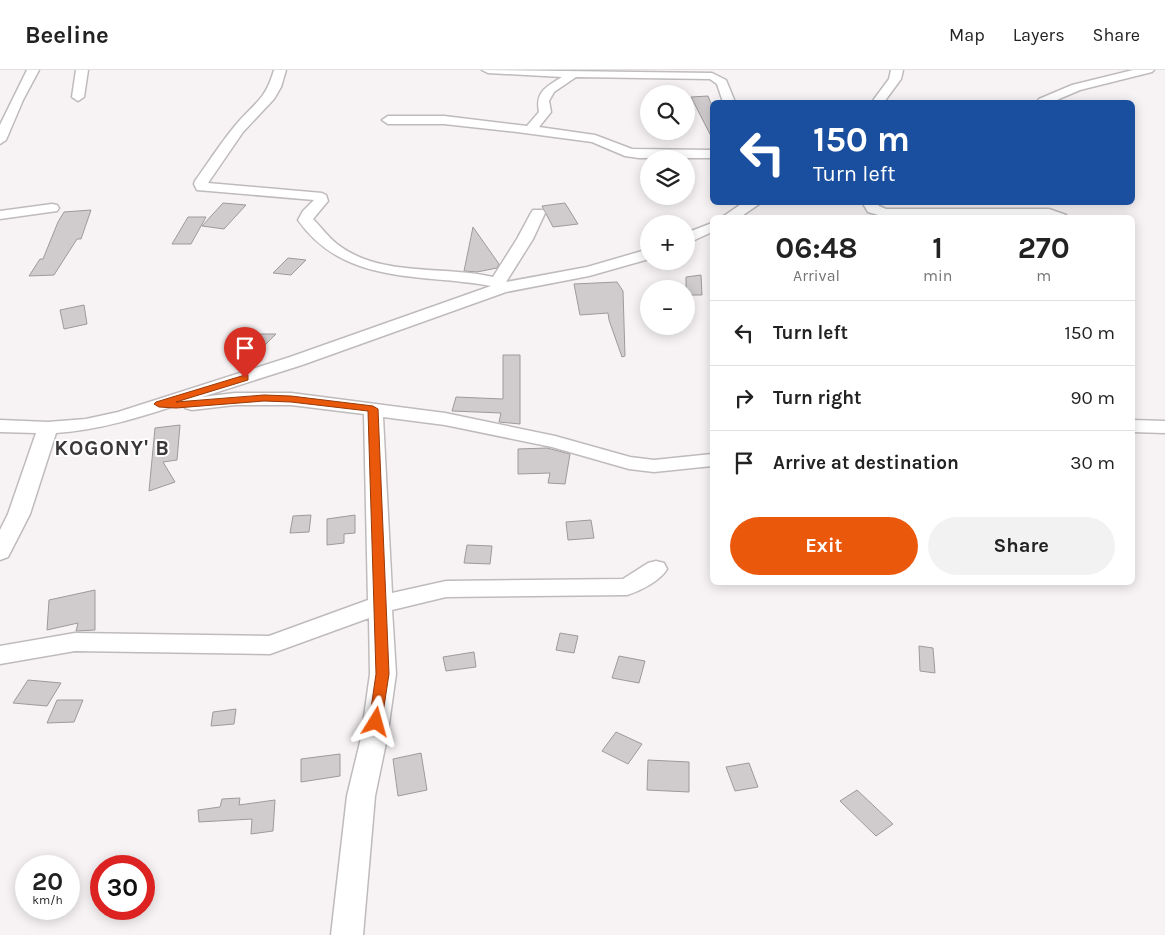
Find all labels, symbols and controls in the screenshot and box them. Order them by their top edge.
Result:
text: Beeline [25,21,109,49]
text: Map [949,24,985,46]
text: Layers [1013,24,1065,46]
text: Share [1093,24,1140,46]
map controls [640,85,695,335]
button: search [640,85,695,140]
text: 150 m [813,119,910,160]
icon: left [730,120,795,185]
button: layers [640,150,695,205]
text: Turn left [813,161,896,187]
button: + [640,215,695,270]
text: 06:48 [775,230,858,266]
text: 1 [932,230,943,266]
text: 270 [1018,230,1070,266]
text: Arrival [793,266,840,285]
text: min [923,266,952,285]
text: m [1036,266,1051,285]
button: − [640,280,695,335]
icon: left [730,319,758,347]
text: Turn left [773,322,848,344]
text: 150 m [1064,322,1115,344]
pin [224,327,266,378]
icon: arrive [231,334,259,362]
icon: right [730,384,758,412]
text: Turn right [773,387,862,409]
text: 90 m [1070,387,1115,409]
district label: KOGONY' B [54,436,170,460]
icon: arrive [730,449,758,477]
text: Arrive at destination [773,452,959,474]
text: 30 m [1070,452,1115,474]
button: Exit [730,517,918,575]
button: Share [928,517,1115,575]
position arrow [349,695,401,747]
speed limit sign: 30 [90,855,155,920]
text: 20 [32,867,63,896]
text: km/h [32,893,63,907]

